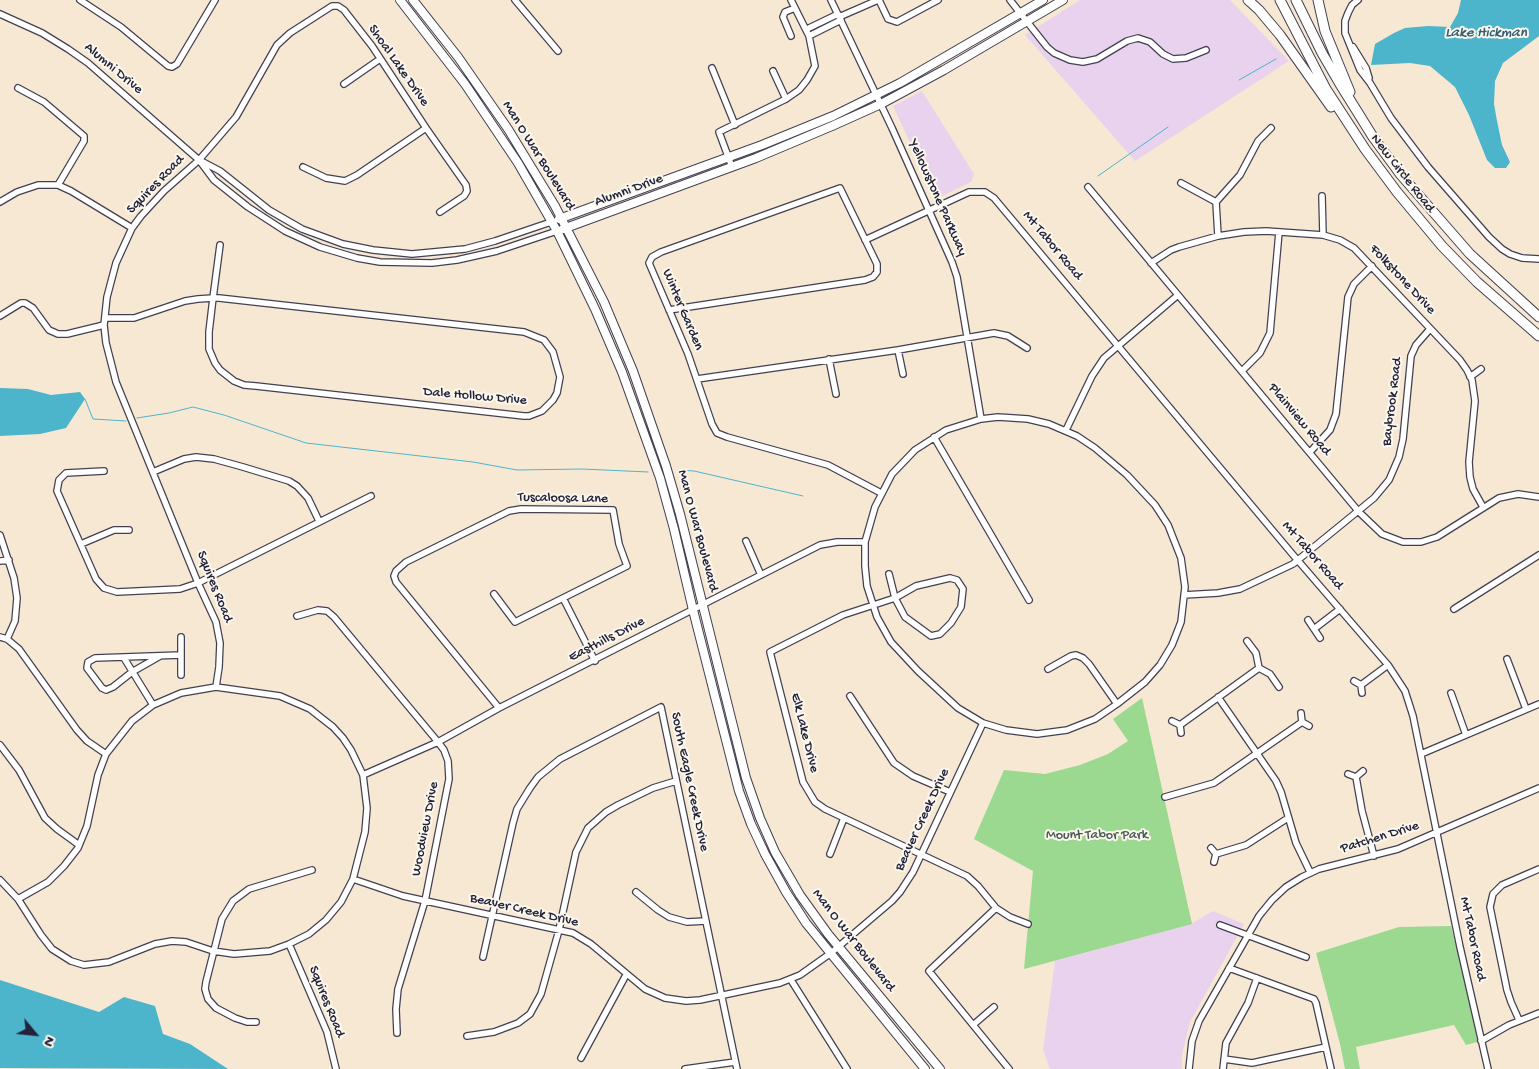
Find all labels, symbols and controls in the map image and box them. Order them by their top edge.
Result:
street label: Shoal Lake Drive [364,22,432,110]
water label: Lake Hickman [1445,25,1527,43]
street label: Alumni Drive [80,40,146,98]
street label: Man O War Boulevard [498,98,578,214]
street label: New Circle Road [1366,131,1438,217]
street label: Yellowstone Parkway [904,137,970,259]
street label: Squires Road [124,152,188,218]
street label: Alumni Drive [593,171,665,211]
street label: Mt Tabor Road [1018,208,1086,284]
street label: Folkstone Drive [1365,242,1439,318]
street label: Winter Garden [657,267,707,353]
street label: Baybrook Road [1379,357,1407,447]
street label: Plainview Road [1264,380,1334,460]
street label: Dale Hollow Drive [423,384,527,410]
street label: Man O War Boulevard [673,468,721,594]
street label: Tuscaloosa Lane [518,490,608,508]
street label: Mt Tabor Road [1278,518,1346,594]
street label: Squires Road [192,549,236,625]
street label: Easthills Drive [566,614,648,666]
street label: Elk Lake Drive [786,691,822,775]
street label: South Eagle Creek Drive [666,711,712,853]
street label: Beaver Creek Drive [892,766,954,874]
street label: Woodview Drive [409,780,443,878]
street label: Patchen Drive [1339,818,1421,858]
park label: Mount Tabor Park [1046,828,1148,844]
street label: Man O War Boulevard [808,886,898,996]
street label: Beaver Creek Drive [468,890,580,932]
street label: Mt Tabor Road [1455,895,1489,983]
street label: Squires Road [304,964,348,1040]
north arrow [10,1009,60,1059]
text: N [39,1033,58,1049]

